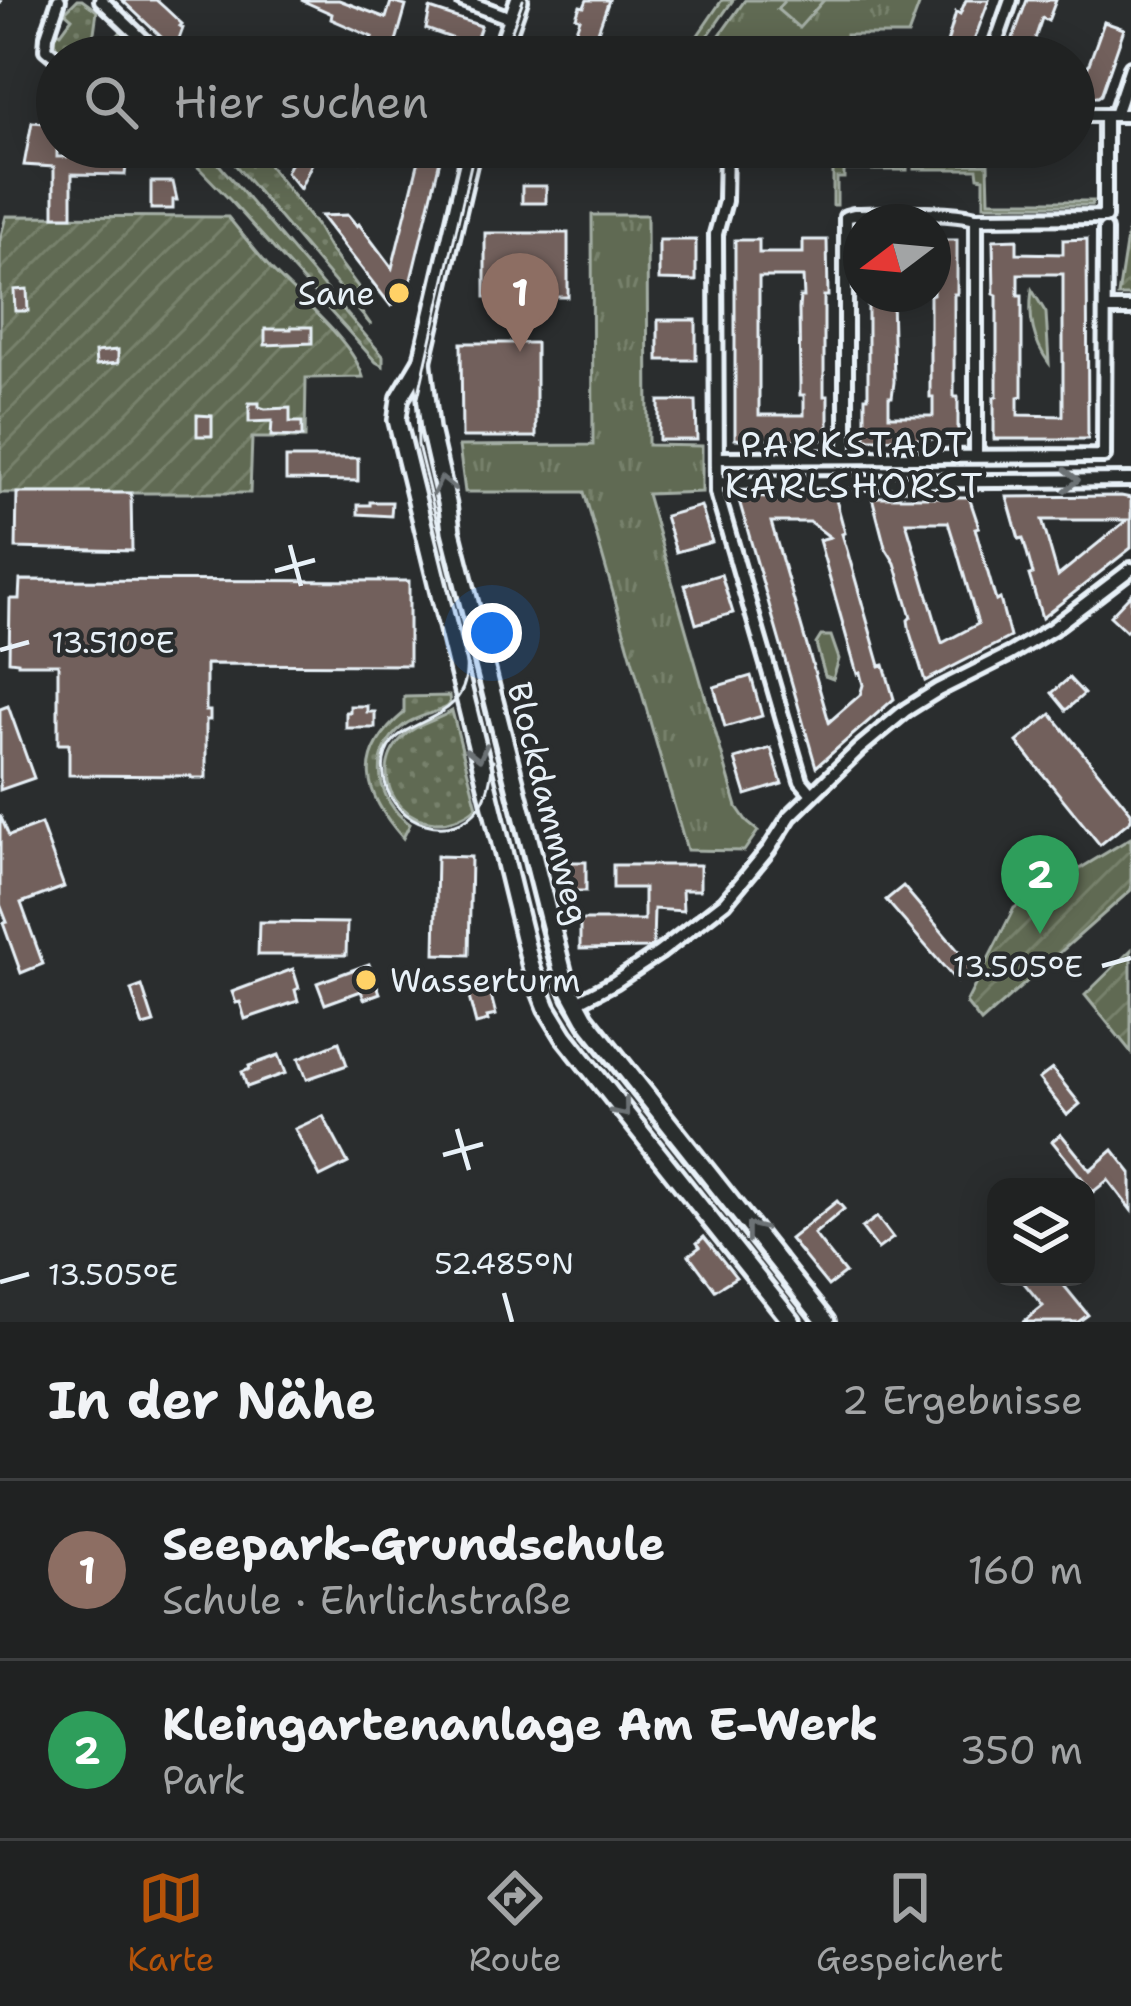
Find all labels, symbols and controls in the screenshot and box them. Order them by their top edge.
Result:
search box [36,36,1095,168]
icon: search [78,69,144,135]
text: Hier suchen [174,72,429,132]
north arrow [843,204,951,312]
pin: 1 [481,253,559,352]
place label: Sane [298,271,375,316]
marker: Sane [386,280,412,306]
district label: PARKSTADT KARLSHORST [724,420,986,510]
one-way arrow [1063,467,1081,493]
one-way arrow [432,476,457,496]
your location [462,603,522,663]
text: 13.510°E [51,622,175,663]
street label: Blockdammweg [497,677,600,929]
one-way arrow [464,743,489,763]
pin: 2 [1001,835,1079,934]
text: 13.505°E [953,946,1083,987]
place label: Wasserturm [390,958,580,1003]
marker: Wasserturm [353,967,379,993]
one-way arrow [608,1096,630,1118]
map controls [987,1178,1095,1286]
button: layers [987,1178,1095,1286]
one-way arrow [746,1222,767,1244]
text: 52.485°N [434,1243,574,1284]
text: 13.505°E [48,1254,178,1295]
text: In der Nähe [48,1366,376,1434]
text: 2 Ergebnisse [842,1374,1083,1426]
text: Seepark-Grundschule [162,1514,665,1574]
text: 1 [78,1544,96,1596]
text: 160 m [968,1544,1083,1596]
text: Schule · Ehrlichstraße [162,1574,572,1626]
text: Kleingartenanlage Am E-Werk [162,1694,878,1754]
text: 2 [73,1724,101,1776]
text: 350 m [959,1724,1083,1776]
text: Park [162,1754,246,1806]
tab: Karte [127,1865,214,1982]
tab: Route [469,1865,562,1982]
tab: Gespeichert [816,1865,1004,1982]

